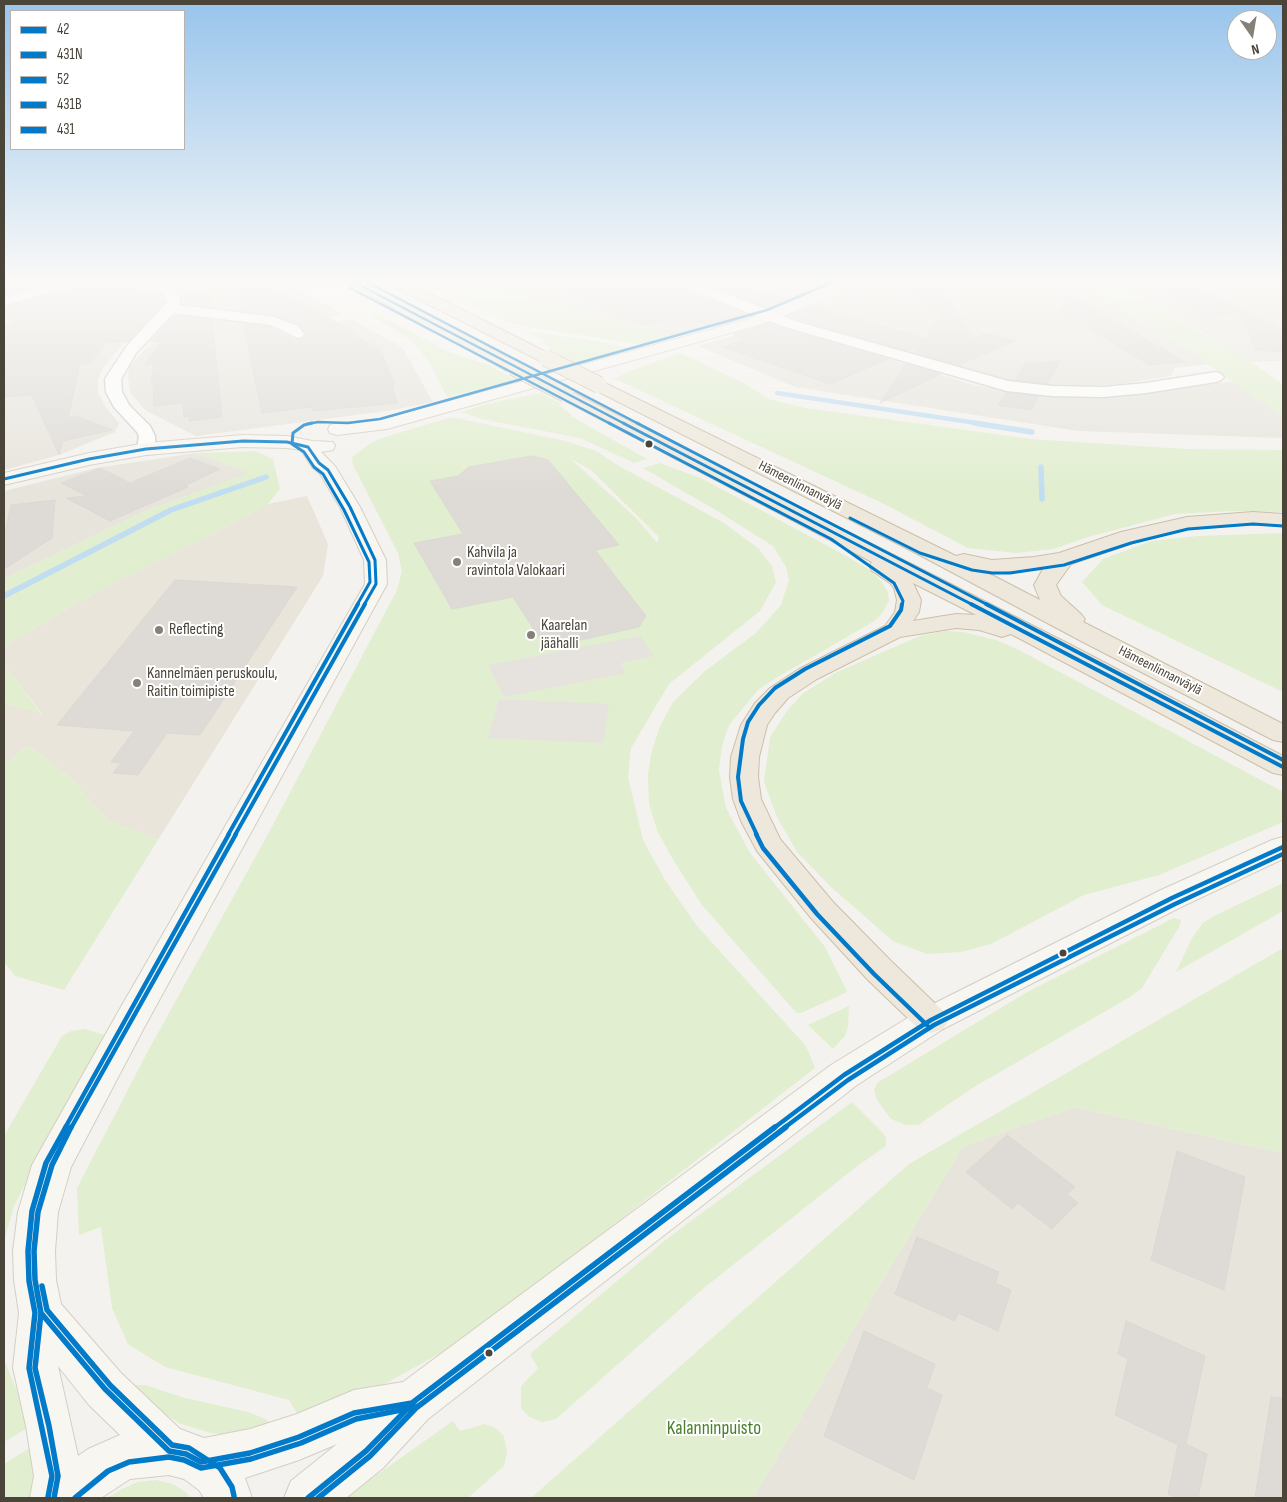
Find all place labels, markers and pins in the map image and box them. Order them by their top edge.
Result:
unlabelled marker [644,439,654,449]
place label: Kahvila ja ravintola Valokaari [467,543,565,581]
marker: Kahvila ja ravintola Valokaari [451,556,463,568]
place label: Kaarelan jäähalli [541,616,587,654]
place label: Reflecting [169,620,223,640]
marker: Reflecting [153,624,165,636]
marker: Kaarelan jäähalli [525,629,537,641]
place label: Kannelmäen peruskoulu, Raitin toimipiste [147,664,278,702]
marker: Kannelmäen peruskoulu, Raitin toimipiste [131,677,143,689]
unlabelled marker [1058,948,1068,958]
unlabelled marker [484,1348,494,1358]

